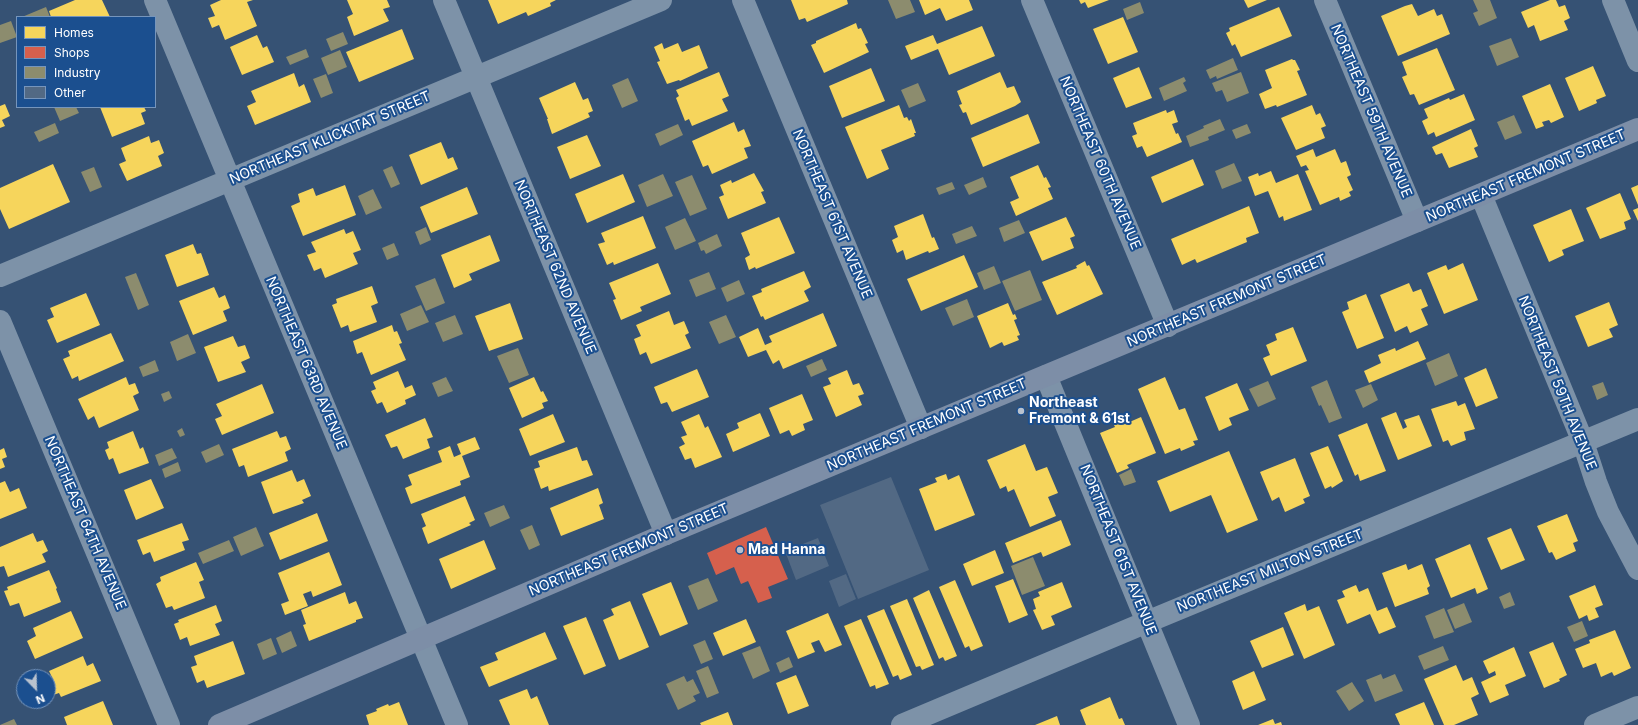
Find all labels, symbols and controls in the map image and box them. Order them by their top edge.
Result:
legend [16,16,156,108]
street label: NORTHEAST 59TH AVENUE [1327,22,1415,200]
text: Homes [54,25,94,40]
text: Shops [54,45,90,60]
text: Industry [54,65,100,80]
street label: NORTHEAST 60TH AVENUE [1056,74,1144,252]
text: Other [54,85,86,100]
street label: NORTHEAST KLICKITAT STREET [227,88,433,188]
street label: NORTHEAST FREMONT STREET [1424,126,1628,226]
street label: NORTHEAST 61ST AVENUE [789,127,875,301]
street label: NORTHEAST 62ND AVENUE [511,177,599,357]
street label: NORTHEAST FREMONT STREET [1125,251,1329,351]
street label: NORTHEAST 63RD AVENUE [262,274,350,452]
street label: NORTHEAST 59TH AVENUE [1514,293,1600,473]
street label: NORTHEAST FREMONT STREET [825,375,1029,475]
place label: Northeast Fremont & 61st [1029,395,1130,428]
marker: Northeast Fremont & 61st [1016,406,1026,416]
street label: NORTHEAST 64TH AVENUE [41,434,129,612]
street label: NORTHEAST 61ST AVENUE [1076,462,1160,638]
street label: NORTHEAST FREMONT STREET [527,500,731,600]
street label: NORTHEAST MILTON STREET [1174,526,1366,616]
place label: Mad Hanna [748,542,825,558]
marker: Mad Hanna [735,545,745,555]
north arrow [16,669,56,709]
text: N [34,691,47,707]

